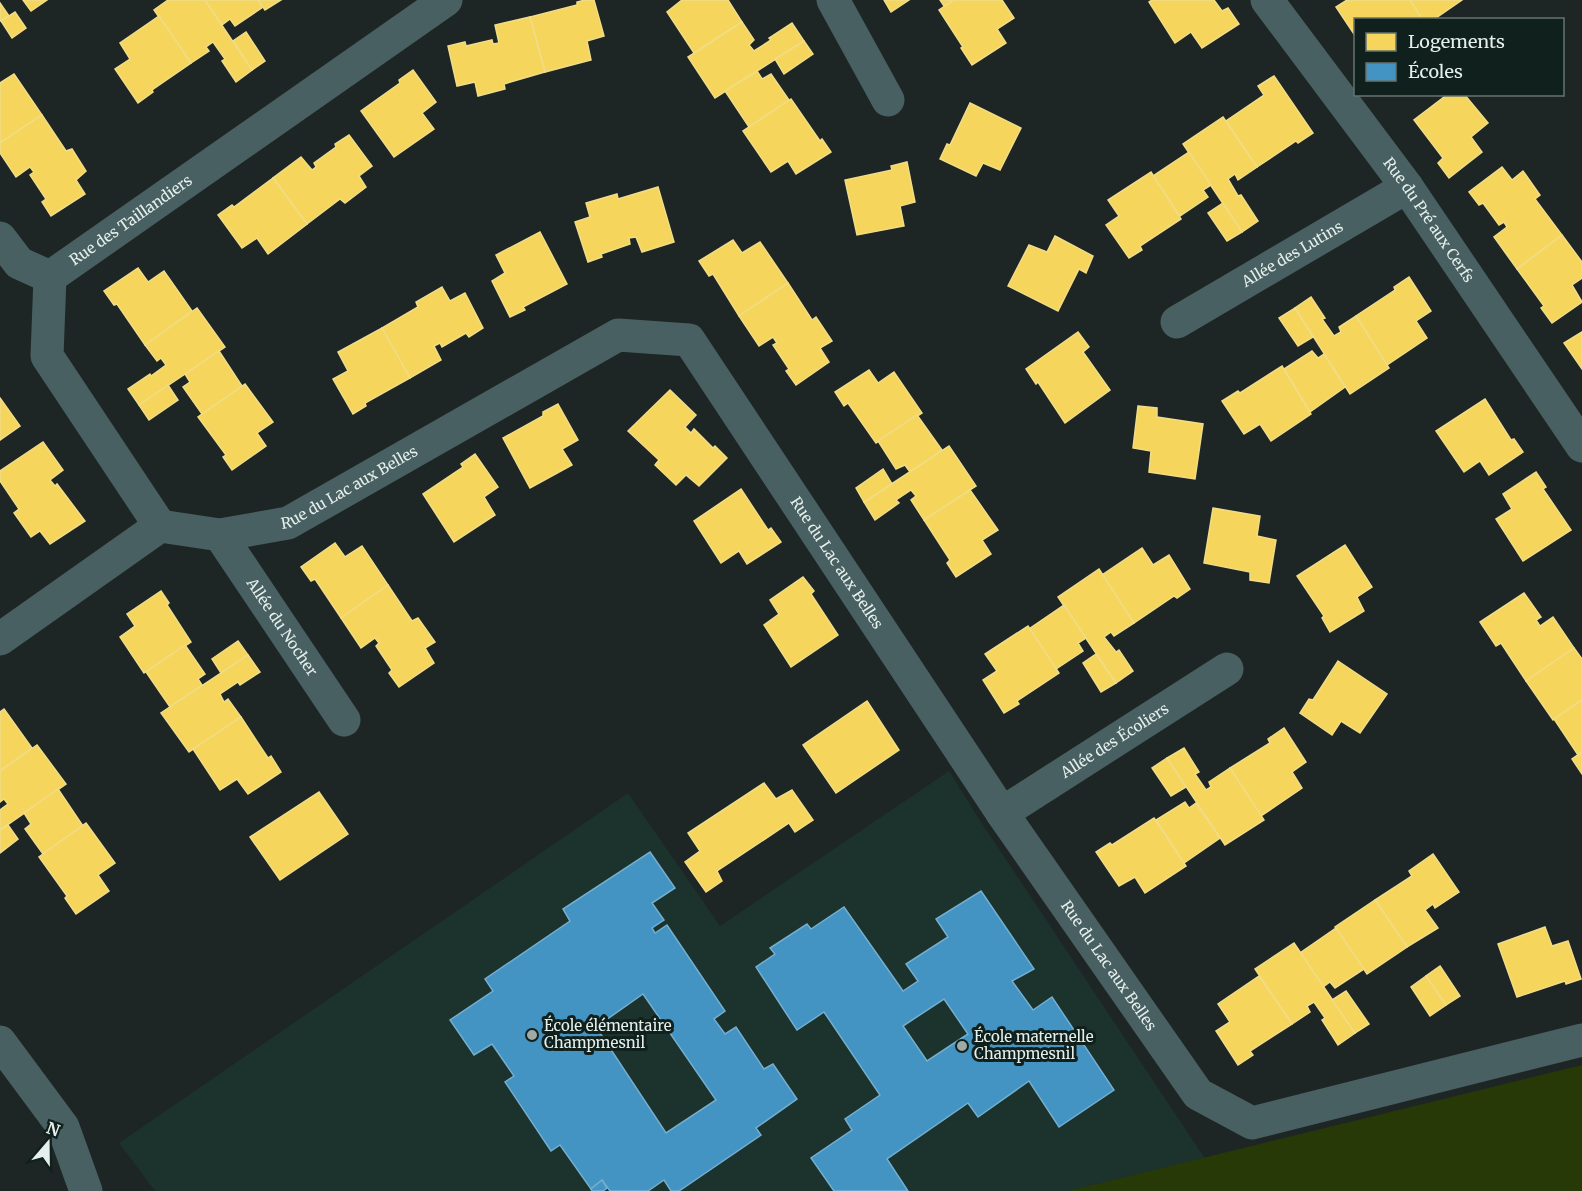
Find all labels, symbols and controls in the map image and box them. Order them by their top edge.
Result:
legend [1354,18,1564,96]
text: Logements [1408,30,1505,53]
text: Écoles [1408,60,1463,83]
street label: Rue du Pré aux Cerfs [1379,154,1479,286]
street label: Rue des Taillandiers [66,171,196,269]
street label: Allée des Lutins [1237,217,1346,291]
street label: Rue du Lac aux Belles [279,441,421,533]
street label: Rue du Lac aux Belles [786,493,888,632]
street label: Allée du Nocher [242,573,322,680]
street label: Allée des Écoliers [1056,699,1172,782]
street label: Rue du Lac aux Belles [1057,897,1161,1034]
place label: École élémentaire Champmesnil [544,1015,672,1052]
place label: École maternelle Champmesnil [974,1026,1094,1063]
marker: École élémentaire Champmesnil [525,1028,539,1042]
marker: École maternelle Champmesnil [955,1039,969,1053]
north arrow [18,1113,78,1173]
text: N [44,1117,63,1141]

